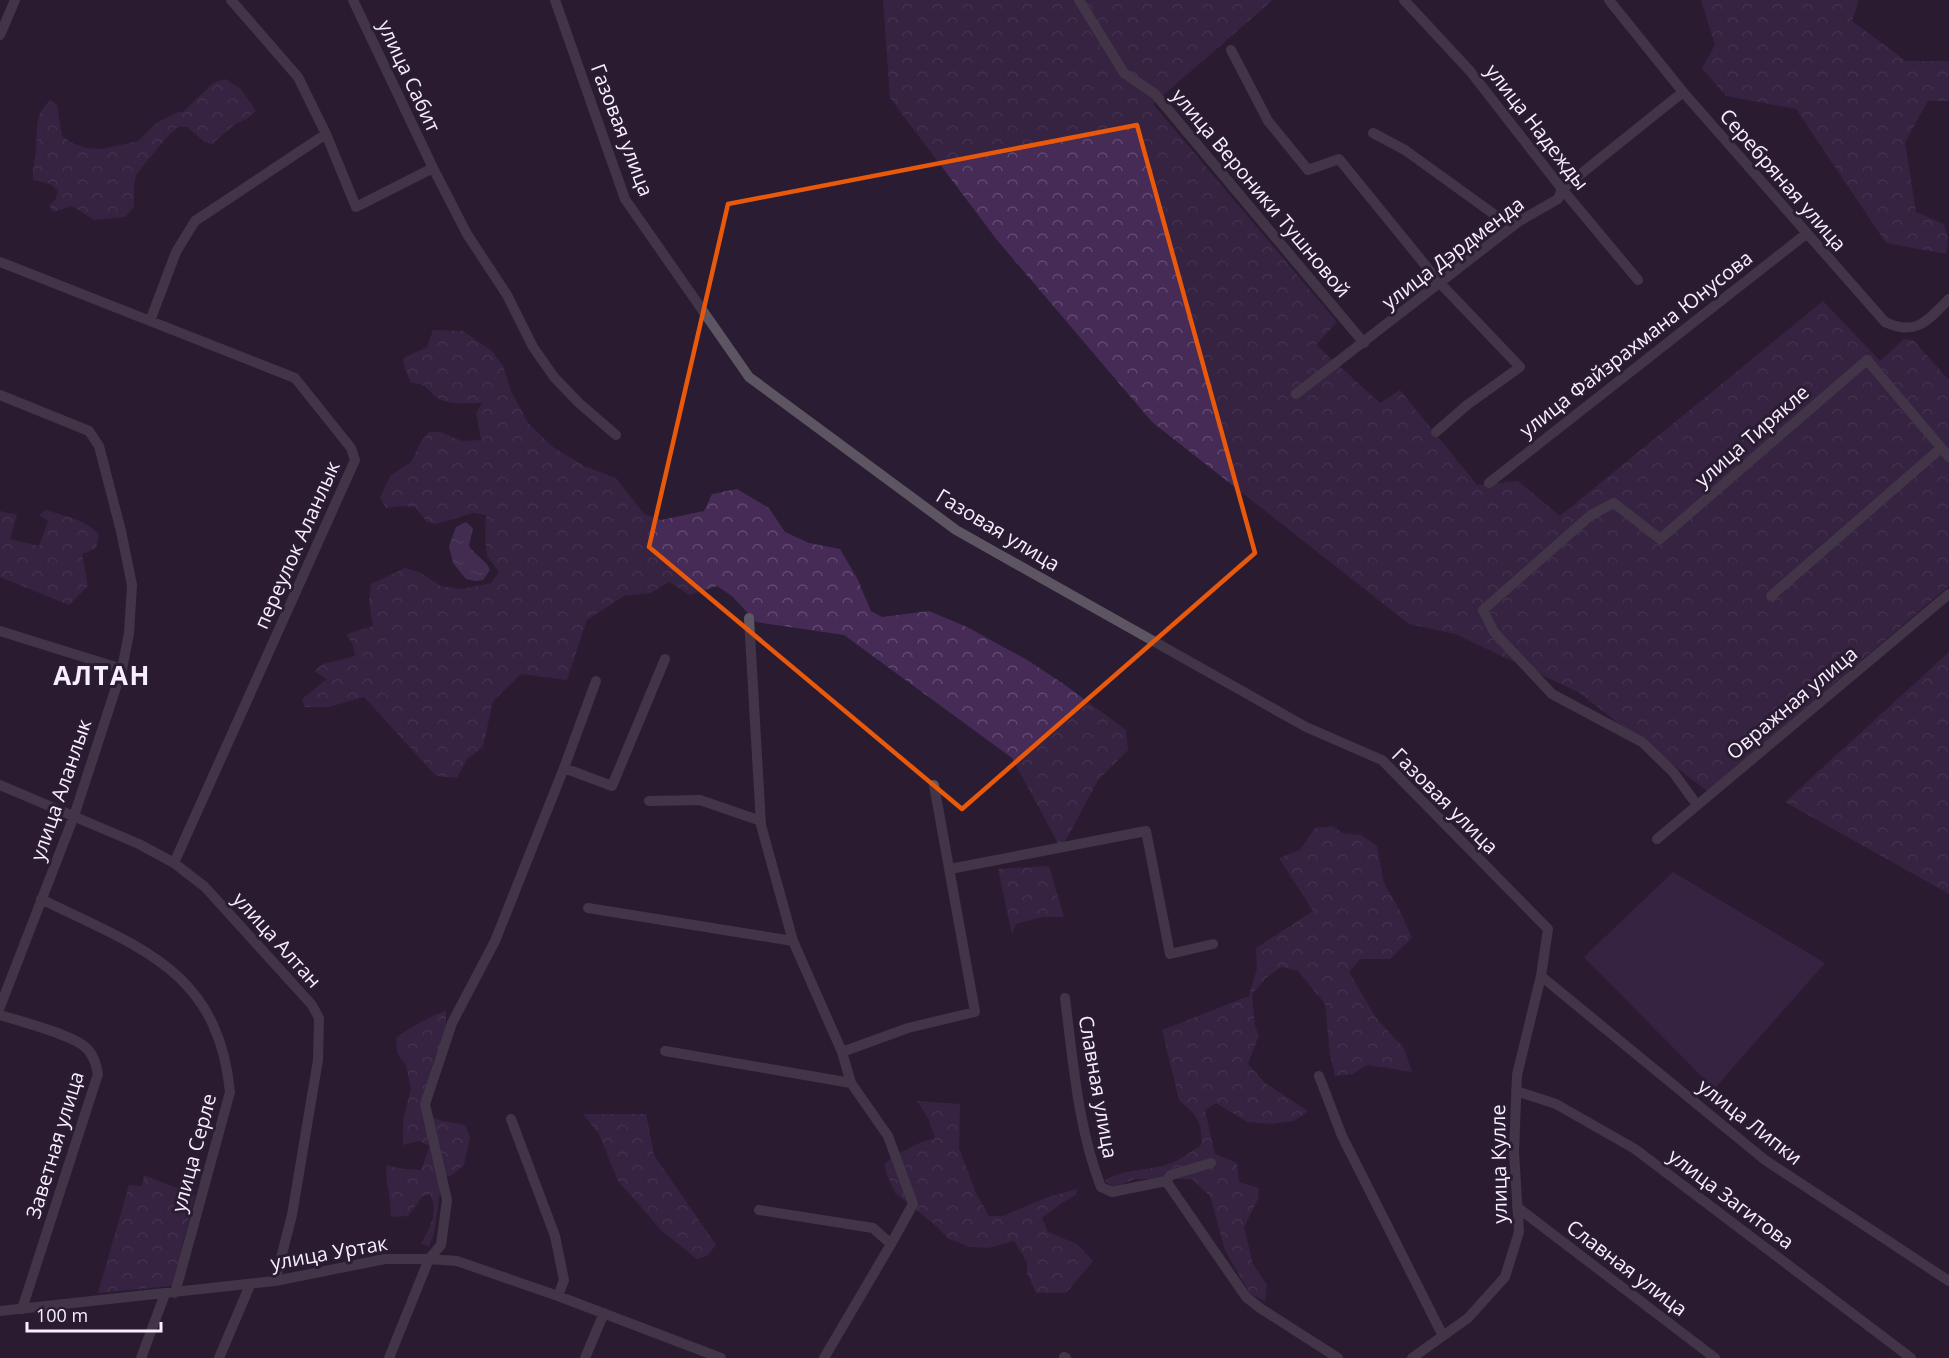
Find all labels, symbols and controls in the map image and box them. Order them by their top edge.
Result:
street label: улица Сабит [372,15,447,136]
street label: улица Надежды [1480,58,1595,195]
street label: Газовая улица [585,60,660,200]
street label: улица Вероники Тушновой [1166,83,1357,303]
street label: Серебряная улица [1714,103,1853,257]
street label: улица Дэрдменда [1376,190,1529,315]
street label: улица Файзрахмана Юнусова [1514,244,1758,443]
street label: улица Тирякле [1689,379,1815,493]
street label: переулок Аланлык [247,456,346,633]
street label: Газовая улица [931,482,1065,577]
street label: Овражная улица [1721,640,1863,765]
district label: АЛТАН [53,657,151,693]
street label: улица Аланлык [24,715,98,864]
street label: Газовая улица [1386,742,1504,860]
street label: улица Алтан [227,886,328,993]
street label: Славная улица [1073,1013,1124,1160]
street label: Заветная улица [19,1068,90,1222]
street label: улица Липки [1693,1072,1808,1171]
street label: улица Серле [165,1091,222,1215]
street label: улица Кулле [1484,1104,1513,1224]
street label: улица Загитова [1663,1142,1800,1255]
street label: Славная улица [1561,1213,1693,1322]
street label: улица Уртак [268,1229,390,1276]
scale bar [27,1295,160,1333]
text: 100 m [36,1303,88,1327]

